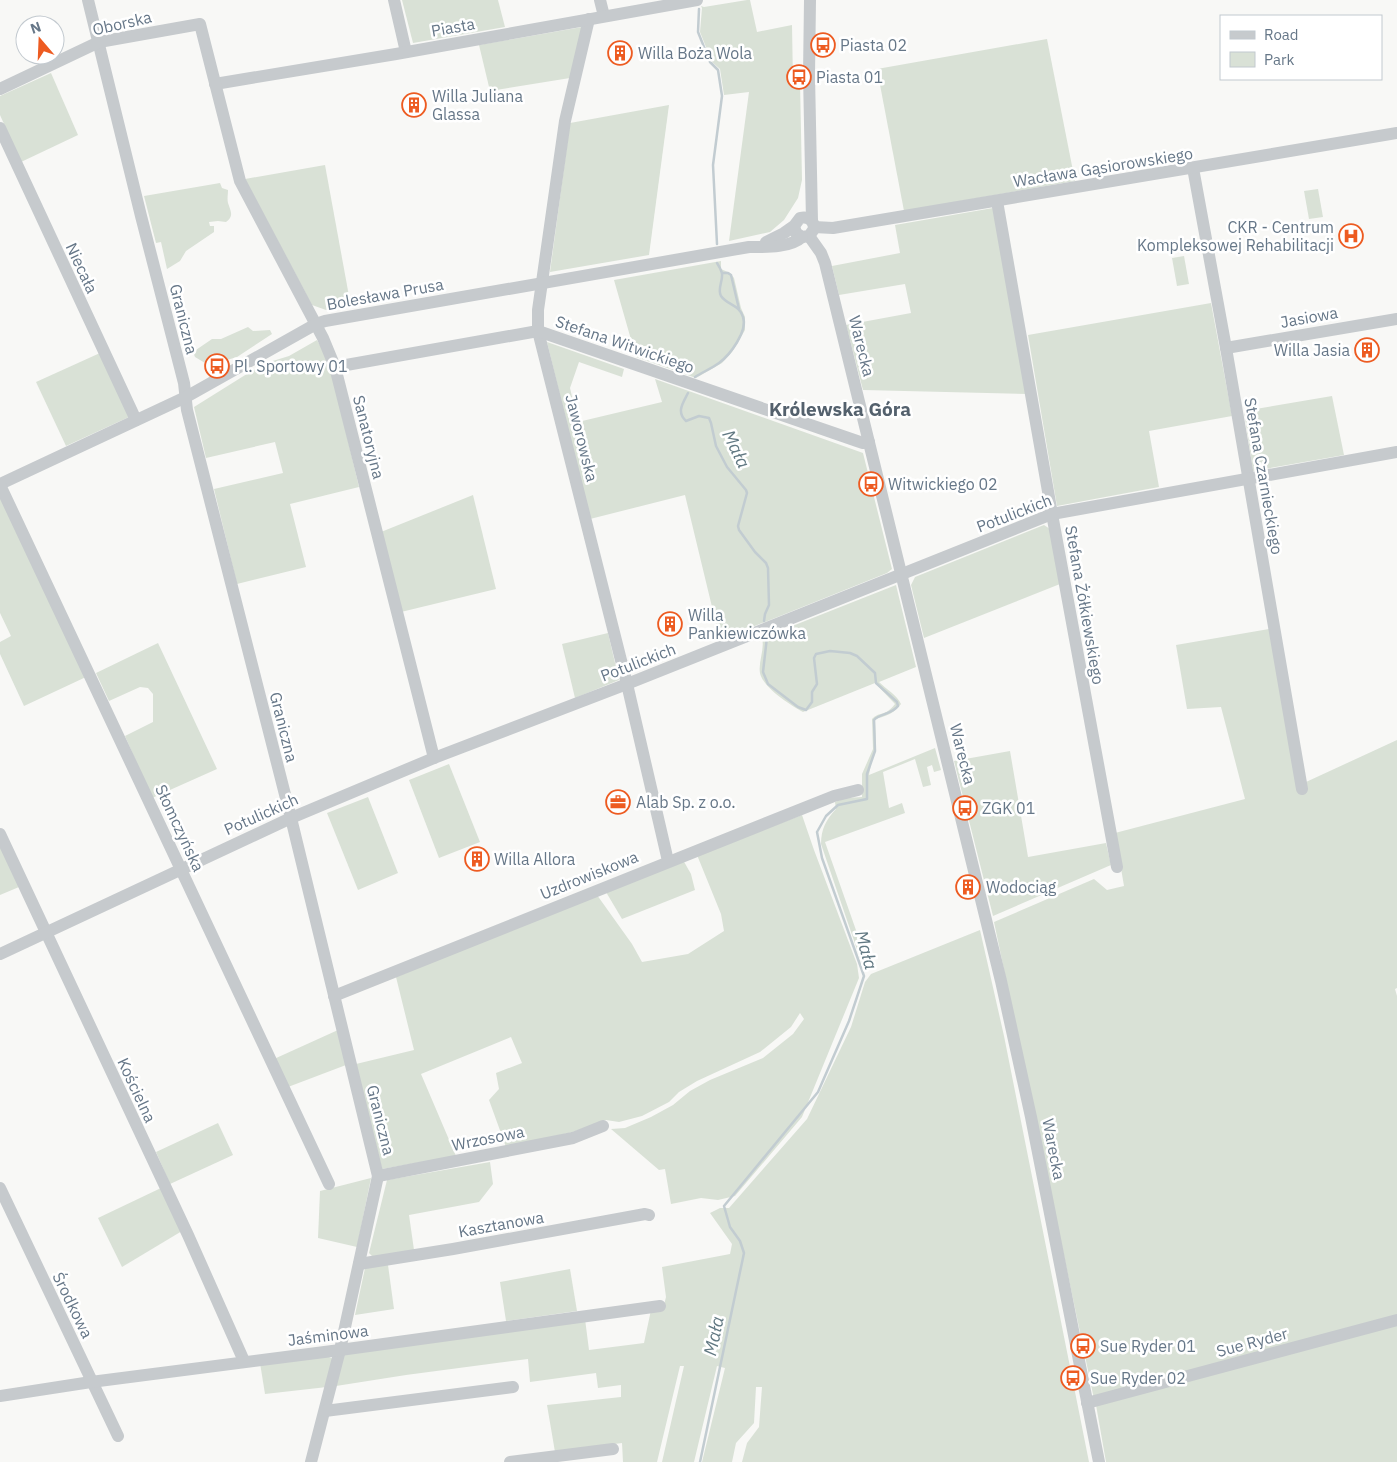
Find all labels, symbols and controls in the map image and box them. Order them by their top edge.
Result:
street label: Oborska [90,6,154,40]
street label: Piasta [430,13,477,41]
north arrow [15,15,65,65]
legend [1220,15,1382,80]
text: N [28,18,43,38]
text: Road [1264,25,1299,44]
bus stop icon: Piasta 02 [810,32,836,58]
place label: Piasta 02 [840,35,907,55]
building icon: Willa Boża Wola [607,40,633,66]
place label: Willa Boża Wola [638,43,753,63]
text: Park [1264,50,1294,69]
bus stop icon: Piasta 01 [786,64,812,90]
place label: Piasta 01 [816,67,883,87]
place label: Willa Juliana Glassa [432,86,523,124]
building icon: Willa Juliana Glassa [401,92,427,118]
street label: Wacława Gąsiorowskiego [1012,143,1194,191]
place label: CKR - Centrum Kompleksowej Rehabilitacji [1137,217,1334,255]
hospital icon: CKR - Centrum Kompleksowej Rehabilitacji [1338,223,1364,249]
street label: Niecała [62,239,103,297]
street label: Bolesława Prusa [325,274,446,314]
street label: Graniczna [166,282,202,357]
street label: Jasiowa [1279,302,1340,332]
street label: Stefana Witwickiego [553,311,697,377]
street label: Warecka [845,313,879,379]
building icon: Willa Jasia [1354,337,1380,363]
place label: Willa Jasia [1274,340,1350,360]
bus stop icon: Pl. Sportowy 01 [204,353,230,379]
place label: Pl. Sportowy 01 [234,356,348,376]
street label: Jaworowska [561,392,603,484]
street label: Sanatoryjna [349,393,389,481]
street label: Stefana Czarnieckiego [1240,396,1288,556]
district label: Królewska Góra [769,397,911,421]
water label: Mała [717,426,756,472]
bus stop icon: Witwickiego 02 [858,471,884,497]
place label: Witwickiego 02 [888,474,998,494]
street label: Potulickich [974,490,1054,536]
street label: Stefana Żółkiewskiego [1061,524,1109,686]
place label: Willa Pankiewiczówka [688,605,806,643]
building icon: Willa Pankiewiczówka [657,611,683,637]
street label: Potulickich [598,639,678,685]
street label: Graniczna [266,690,302,765]
street label: Warecka [946,721,980,787]
street label: Słomczyńska [151,781,209,875]
street label: Potulickich [221,789,301,839]
office icon: Alab Sp. z o.o. [605,789,631,815]
place label: Alab Sp. z o.o. [636,792,736,812]
bus stop icon: ZGK 01 [952,795,978,821]
place label: ZGK 01 [982,798,1035,818]
building icon: Willa Allora [464,846,490,872]
street label: Uzdrowiskowa [537,846,641,904]
place label: Willa Allora [494,849,576,869]
building icon: Wodociąg [955,874,981,900]
place label: Wodociąg [986,877,1057,897]
water label: Mała [850,927,883,972]
street label: Kościelna [113,1054,161,1126]
street label: Graniczna [363,1083,399,1158]
street label: Warecka [1038,1117,1070,1182]
street label: Wrzosowa [450,1121,526,1155]
street label: Kasztanowa [457,1207,546,1241]
street label: Środkowa [48,1268,99,1342]
water label: Mała [698,1314,729,1358]
street label: Jaśminowa [287,1320,370,1350]
street label: Sue Ryder [1214,1323,1290,1361]
bus stop icon: Sue Ryder 01 [1070,1333,1096,1359]
place label: Sue Ryder 01 [1100,1336,1196,1356]
bus stop icon: Sue Ryder 02 [1060,1365,1086,1391]
place label: Sue Ryder 02 [1090,1368,1186,1388]

